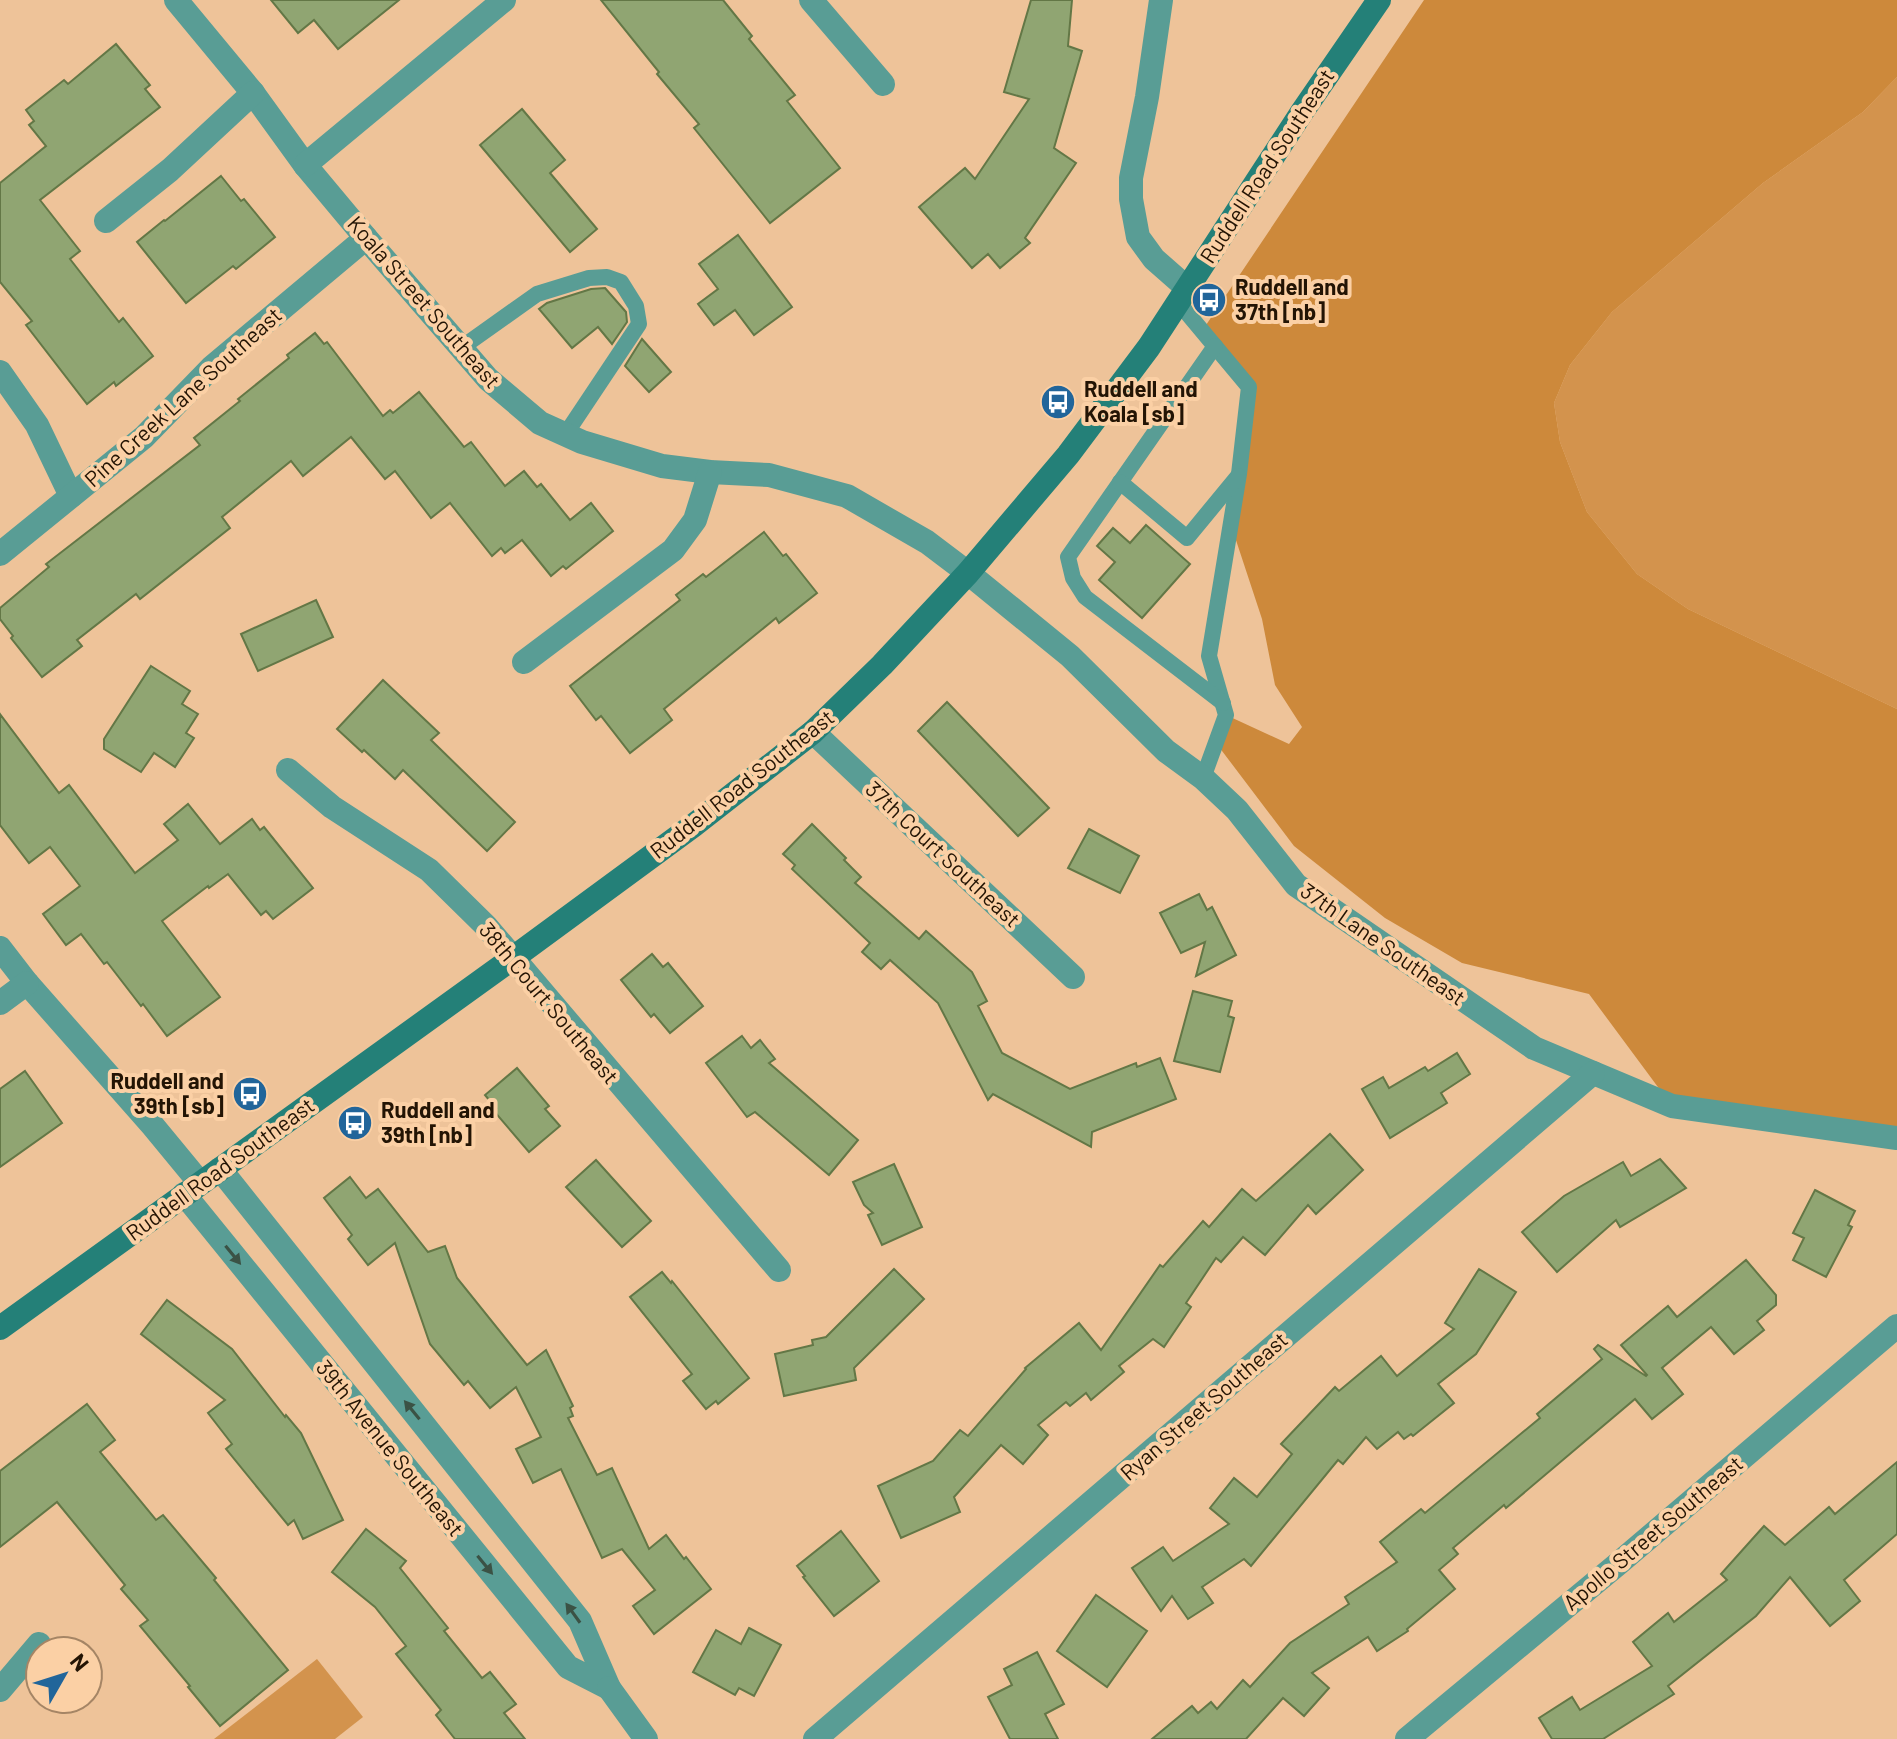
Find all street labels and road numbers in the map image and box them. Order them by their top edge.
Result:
street label: Ruddell Road Southeast [1194,63,1339,267]
street label: Koala Street Southeast [343,210,506,393]
street label: Pine Creek Lane Southeast [79,301,286,492]
street label: Ruddell Road Southeast [644,703,839,863]
street label: 37th Court Southeast [861,775,1026,932]
street label: 37th Lane Southeast [1296,877,1471,1010]
street label: 38th Court Southeast [475,916,625,1088]
street label: Ruddell Road Southeast [120,1091,319,1245]
street label: Ryan Street Southeast [1114,1326,1292,1485]
street label: 39th Avenue Southeast [312,1354,470,1541]
street label: Apollo Street Southeast [1557,1450,1747,1615]

